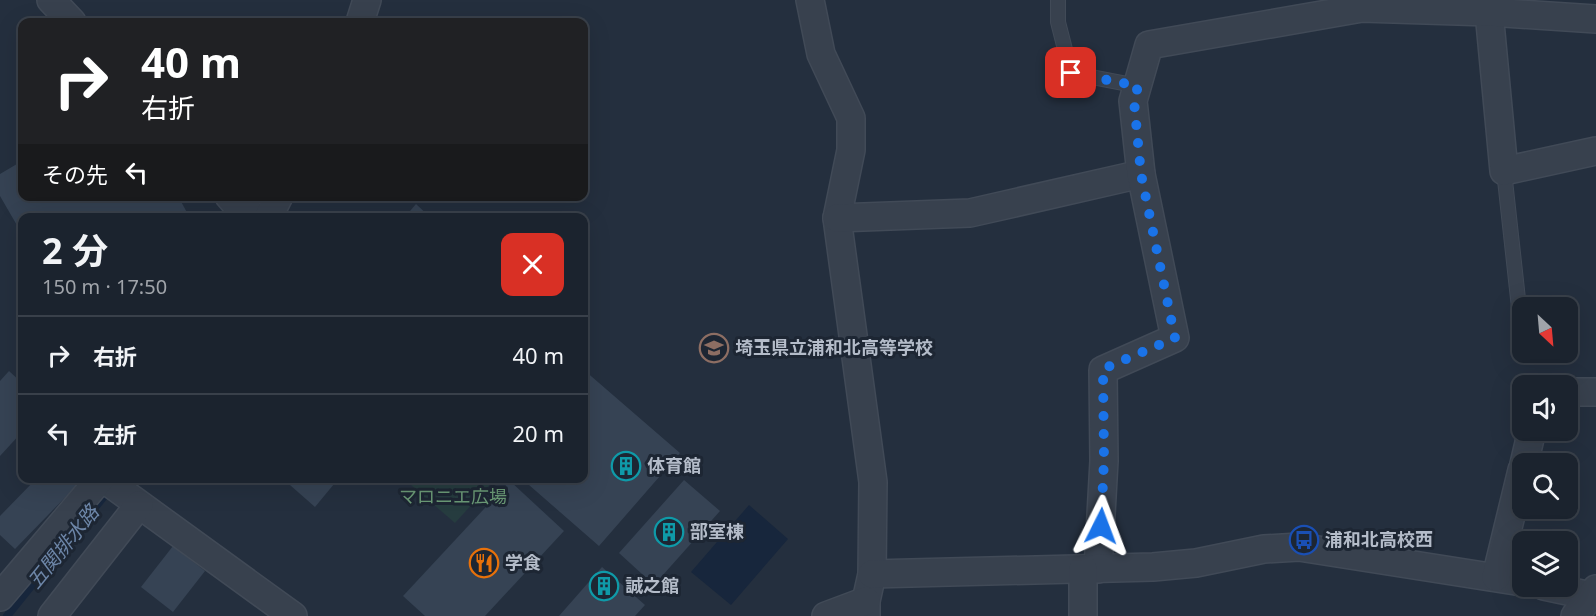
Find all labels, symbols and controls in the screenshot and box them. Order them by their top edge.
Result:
text: 40 m [141,33,241,90]
icon: right [42,42,120,120]
pin [1045,47,1096,98]
icon: arrive [1054,56,1087,89]
text: 右折 [141,89,195,126]
icon: left [120,156,153,189]
text: その先 [42,159,108,189]
text: 2 分 [42,226,108,275]
button: close [501,233,564,296]
text: 150 m · 17:50 [42,273,167,300]
north arrow [1512,297,1578,363]
map controls [1512,297,1578,597]
school or university icon: 埼玉県立浦和北高等学校 [698,332,730,364]
place label: 埼玉県立浦和北高等学校 [735,335,933,359]
icon: right [42,339,75,372]
text: 40 m [513,340,564,370]
text: 右折 [93,341,137,371]
button: sound [1512,375,1578,441]
icon: left [42,417,75,450]
text: 20 m [513,418,564,448]
text: 左折 [93,419,137,449]
building icon: 体育館 [610,450,642,482]
place label: 体育館 [647,453,701,477]
button: search [1512,453,1578,519]
park label: マロニエ広場 [399,484,507,508]
position arrow [1069,494,1133,558]
water label: 五関排水路 [21,498,106,594]
building icon: 部室棟 [653,516,685,548]
place label: 部室棟 [690,519,744,543]
bus stop icon: 浦和北高校西 [1288,524,1320,556]
place label: 浦和北高校西 [1325,527,1433,551]
button: layers [1512,531,1578,597]
restaurant icon: 学食 [468,547,500,579]
place label: 学食 [505,550,541,574]
building icon: 誠之館 [588,570,620,602]
place label: 誠之館 [625,573,679,597]

